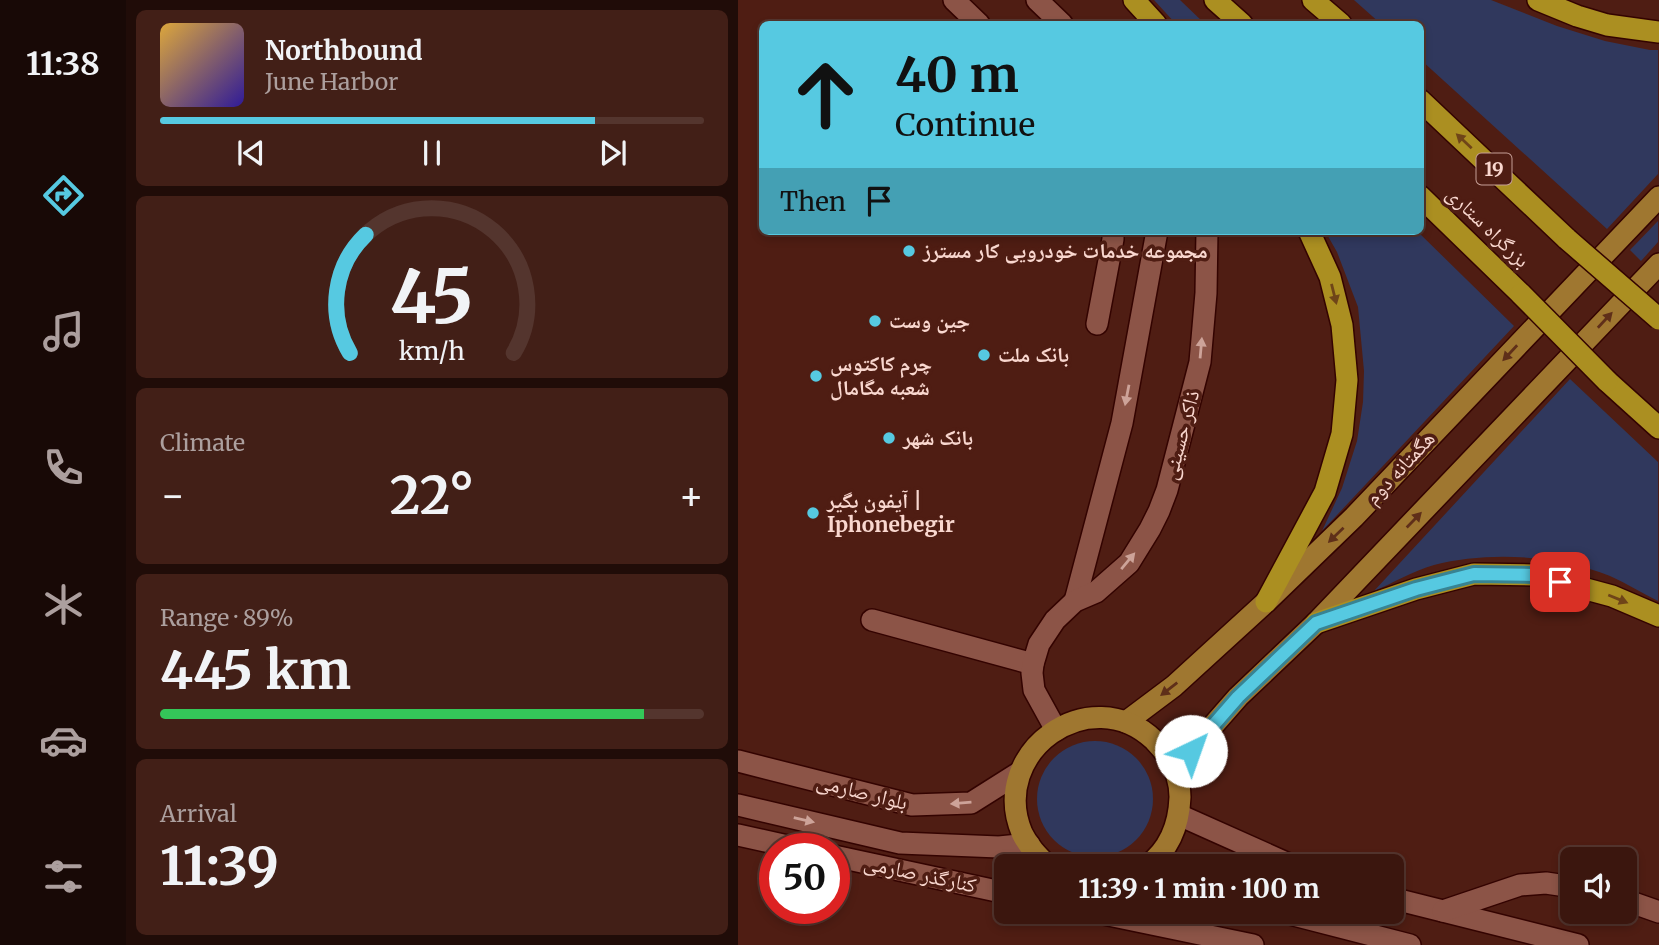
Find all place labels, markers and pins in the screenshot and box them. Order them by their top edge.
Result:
place label: مجموعه خدمات خودرویی کار مسترز [922,237,1208,264]
marker: مجموعه خدمات خودرویی کار مسترز [901,243,917,259]
place label: جین وست [889,307,970,334]
marker: جین وست [867,313,883,329]
place label: بانک ملت [998,341,1069,368]
marker: بانک ملت [976,347,992,363]
place label: چرم کاکتوس شعبه مگامال [830,350,932,401]
marker: چرم کاکتوس شعبه مگامال [808,368,824,384]
place label: بانک شهر [902,424,973,451]
marker: بانک شهر [881,430,897,446]
place label: آیفون بگیر | Iphonebegir [826,487,955,538]
marker: آیفون بگیر | Iphonebegir [805,505,821,521]
pin [1530,552,1590,612]

